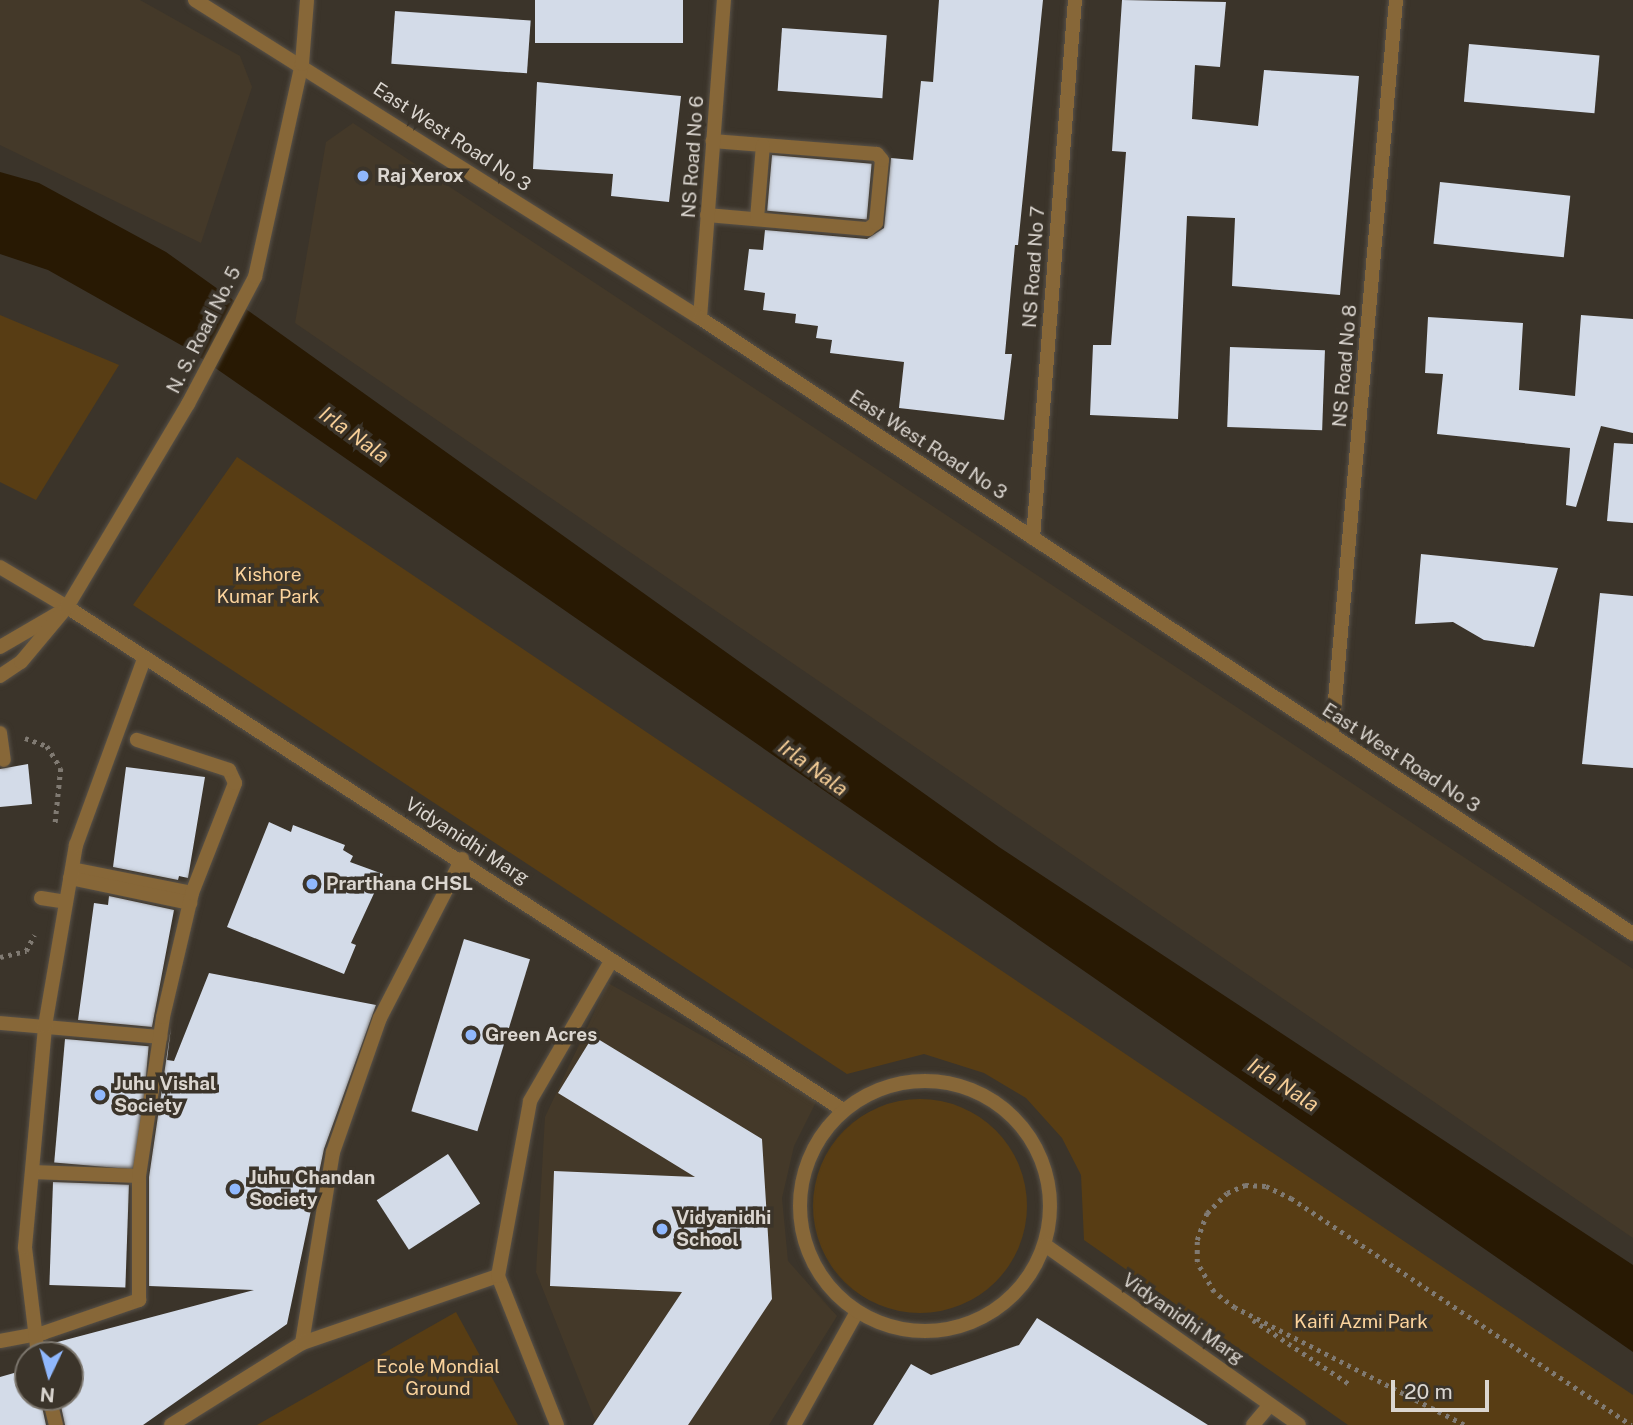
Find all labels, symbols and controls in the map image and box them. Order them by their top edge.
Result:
street label: East West Road No 3 [369,77,535,197]
street label: NS Road No 6 [677,95,709,219]
place label: Raj Xerox [377,165,464,187]
marker: Raj Xerox [355,168,371,184]
street label: NS Road No 7 [1018,205,1050,329]
street label: N. S. Road No. 5 [162,262,246,398]
street label: NS Road No 8 [1328,304,1362,428]
street label: East West Road No 3 [845,385,1011,505]
water label: Irla Nala [314,401,394,469]
park label: Kishore Kumar Park [216,564,320,608]
street label: East West Road No 3 [1318,698,1484,818]
water label: Irla Nala [773,734,853,802]
street label: Vidyanidhi Marg [401,793,533,889]
place label: Prarthana CHSL [326,873,473,895]
marker: Prarthana CHSL [304,876,320,892]
place label: Green Acres [485,1024,597,1046]
marker: Green Acres [463,1027,479,1043]
water label: Irla Nala [1243,1053,1323,1117]
place label: Juhu Vishal Society [114,1073,217,1117]
marker: Juhu Vishal Society [92,1087,108,1103]
place label: Juhu Chandan Society [249,1167,375,1211]
marker: Juhu Chandan Society [227,1181,243,1197]
place label: Vidyanidhi School [676,1207,771,1251]
marker: Vidyanidhi School [654,1221,670,1237]
street label: Vidyanidhi Marg [1118,1269,1248,1369]
park label: Kaifi Azmi Park [1294,1311,1428,1333]
north arrow [14,1341,84,1411]
park label: Ecole Mondial Ground [376,1356,500,1400]
scale bar [1395,1366,1493,1410]
text: 20 m [1404,1379,1453,1404]
text: N [39,1383,56,1407]

